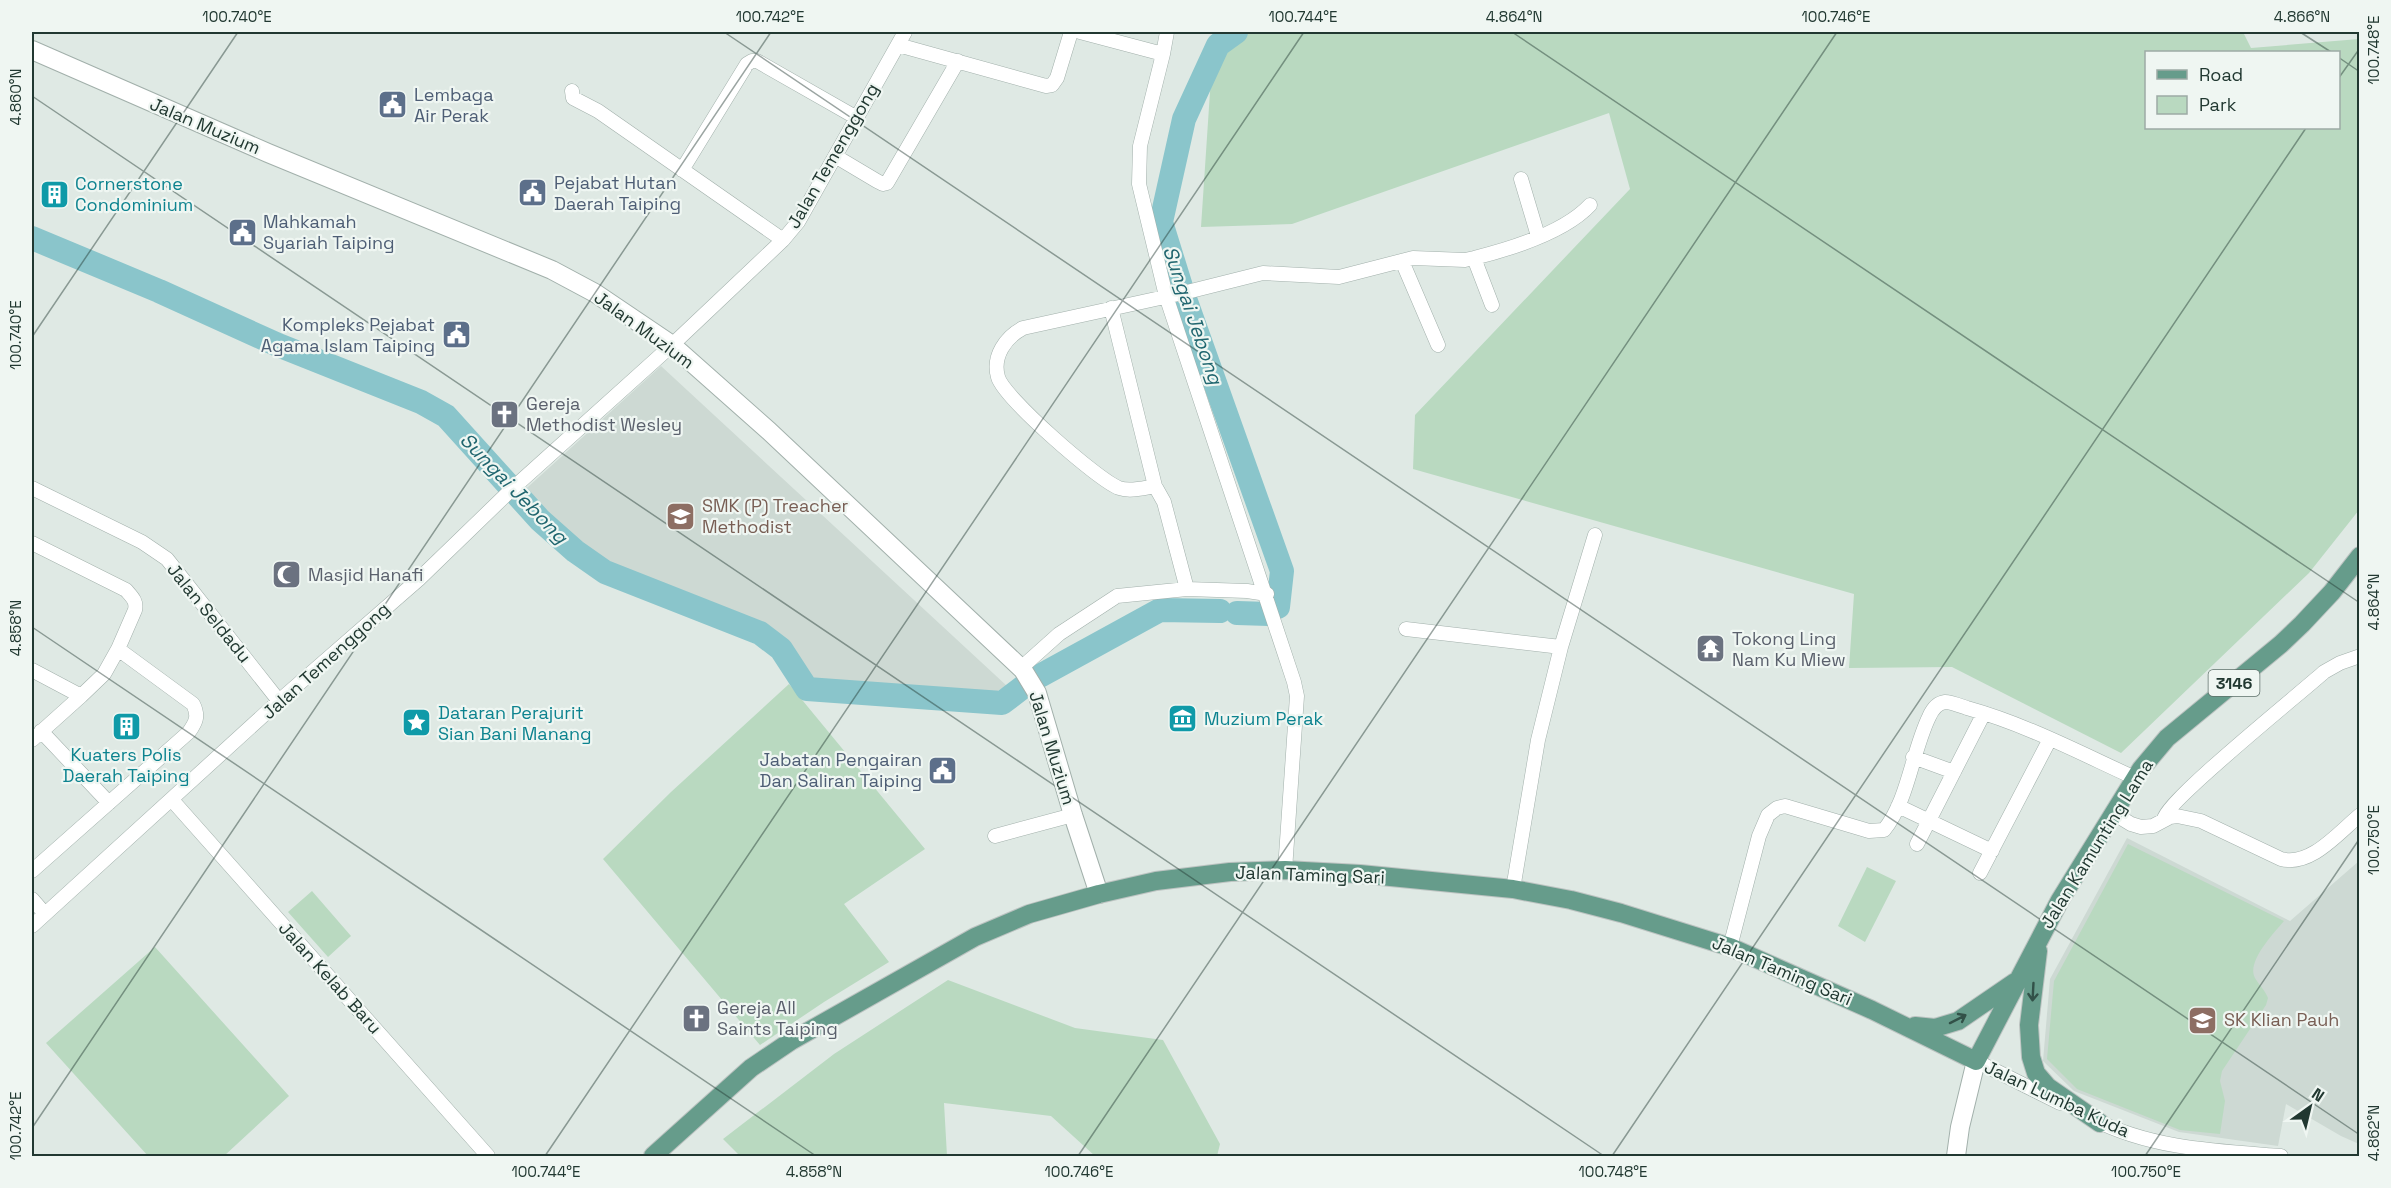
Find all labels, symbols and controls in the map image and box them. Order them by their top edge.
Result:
text: 100.740°E [202,7,272,26]
text: 100.742°E [736,7,804,26]
text: 100.744°E [1268,7,1338,26]
text: 4.864°N [1486,7,1542,26]
text: 100.746°E [1802,7,1870,26]
text: 4.866°N [2274,7,2330,26]
text: 100.748°E [2364,16,2383,85]
legend [2145,51,2340,129]
text: Road [2199,63,2243,86]
text: 4.860°N [6,69,25,126]
street label: Jalan Temenggong [782,79,884,233]
place label: Lembaga Air Perak [414,83,494,127]
public building icon: Lembaga Air Perak [377,89,409,121]
street label: Jalan Muzium [146,92,264,159]
text: Park [2199,93,2237,116]
place label: Pejabat Hutan Daerah Taiping [554,171,681,215]
place label: Cornerstone Condominium [75,172,193,216]
public building icon: Pejabat Hutan Daerah Taiping [517,177,549,209]
building icon: Cornerstone Condominium [38,178,70,210]
place label: Mahkamah Syariah Taiping [263,210,395,254]
public building icon: Mahkamah Syariah Taiping [226,216,258,248]
water label: Sungai Jebong [1157,242,1229,389]
street label: Jalan Muzium [590,286,699,374]
text: 100.740°E [6,300,25,370]
place label: Kompleks Pejabat Agama Islam Taiping [261,313,435,357]
public building icon: Kompleks Pejabat Agama Islam Taiping [440,319,472,351]
place label: Gereja Methodist Wesley [526,392,682,436]
church icon: Gereja Methodist Wesley [489,398,521,430]
water label: Sungai Jebong [454,427,574,550]
place label: SMK (P) Treacher Methodist [702,494,849,538]
school or university icon: SMK (P) Treacher Methodist [665,500,697,532]
street label: Jalan Seldadu [162,558,257,667]
mosque icon: Masjid Hanafi [271,559,303,591]
place label: Masjid Hanafi [308,563,423,586]
text: 4.864°N [2364,574,2383,630]
street label: Jalan Temenggong [257,597,394,724]
text: 4.858°N [6,600,25,656]
place label: Tokong Ling Nam Ku Miew [1732,627,1846,671]
temple icon: Tokong Ling Nam Ku Miew [1695,633,1727,665]
road number: 3146 [2208,670,2260,696]
street label: Jalan Muzium [1024,688,1081,808]
place label: Dataran Perajurit Sian Bani Manang [438,701,592,745]
museum icon: Muzium Perak [1167,703,1199,735]
place icon: Dataran Perajurit Sian Bani Manang [401,707,433,739]
place label: Muzium Perak [1204,707,1324,730]
building icon: Kuaters Polis Daerah Taiping [110,710,142,742]
place label: Kuaters Polis Daerah Taiping [62,743,190,787]
place label: Jabatan Pengairan Dan Saliran Taiping [759,748,922,792]
public building icon: Jabatan Pengairan Dan Saliran Taiping [927,754,959,786]
street label: Jalan Kamunting Lama [2035,755,2158,933]
text: 100.750°E [2364,805,2383,875]
street label: Jalan Taming Sari [1235,860,1385,889]
street label: Jalan Kelab Baru [274,917,387,1039]
street label: Jalan Taming Sari [1709,931,1856,1010]
one-way arrow [2028,982,2039,1001]
place label: Gereja All Saints Taiping [717,996,838,1040]
church icon: Gereja All Saints Taiping [680,1002,712,1034]
school or university icon: SK Klian Pauh [2187,1004,2219,1036]
place label: SK Klian Pauh [2224,1008,2339,1031]
one-way arrow [1949,1013,1967,1025]
street label: Jalan Lumba Kuda [1981,1055,2133,1142]
north arrow [2280,1077,2340,1137]
text: N [2308,1083,2328,1107]
text: 100.742°E [6,1092,25,1160]
text: 4.862°N [2364,1105,2383,1161]
text: 100.744°E [511,1162,581,1181]
text: 4.858°N [786,1162,842,1181]
text: 100.746°E [1045,1162,1113,1181]
text: 100.748°E [1579,1162,1648,1181]
text: 100.750°E [2111,1162,2181,1181]

